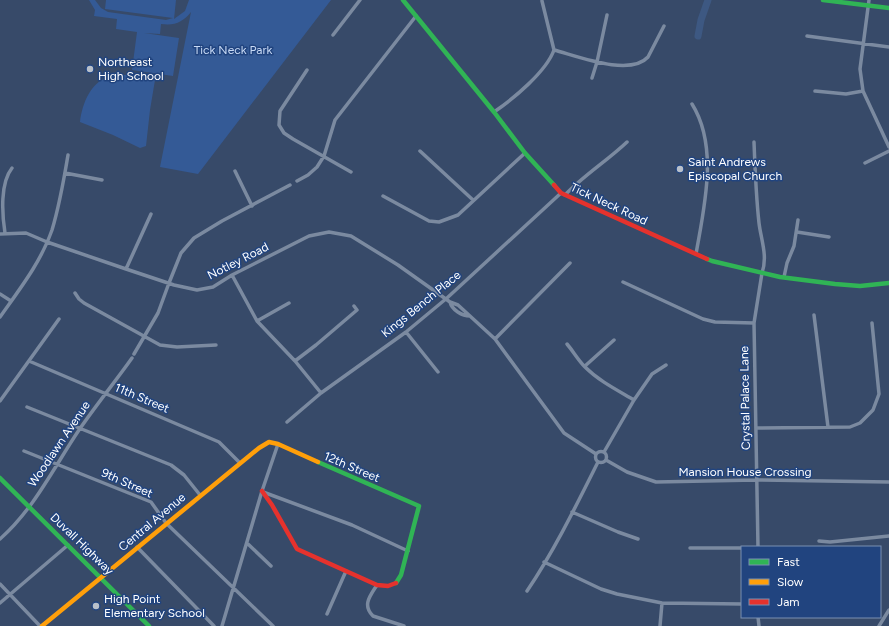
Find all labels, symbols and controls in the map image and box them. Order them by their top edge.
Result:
park label: Tick Neck Park [194,43,272,57]
place label: Northeast High School [98,55,164,83]
marker: Northeast High School [85,64,95,74]
place label: Saint Andrews Episcopal Church [688,155,782,183]
marker: Saint Andrews Episcopal Church [675,164,685,174]
street label: Tick Neck Road [568,180,650,228]
street label: Notley Road [205,240,271,282]
street label: Kings Bench Place [379,267,464,340]
street label: Crystal Palace Lane [737,345,753,450]
street label: 11th Street [113,380,172,416]
street label: Woodlawn Avenue [25,398,93,489]
street label: 12th Street [322,449,383,485]
street label: Mansion House Crossing [678,465,812,479]
street label: 9th Street [99,466,155,501]
street label: Central Avenue [116,490,189,554]
street label: Duvall Highway [47,510,117,578]
legend [741,546,881,618]
text: Fast [777,555,800,569]
text: Slow [777,575,804,589]
place label: High Point Elementary School [104,592,205,620]
text: Jam [777,595,800,609]
marker: High Point Elementary School [91,601,101,611]

